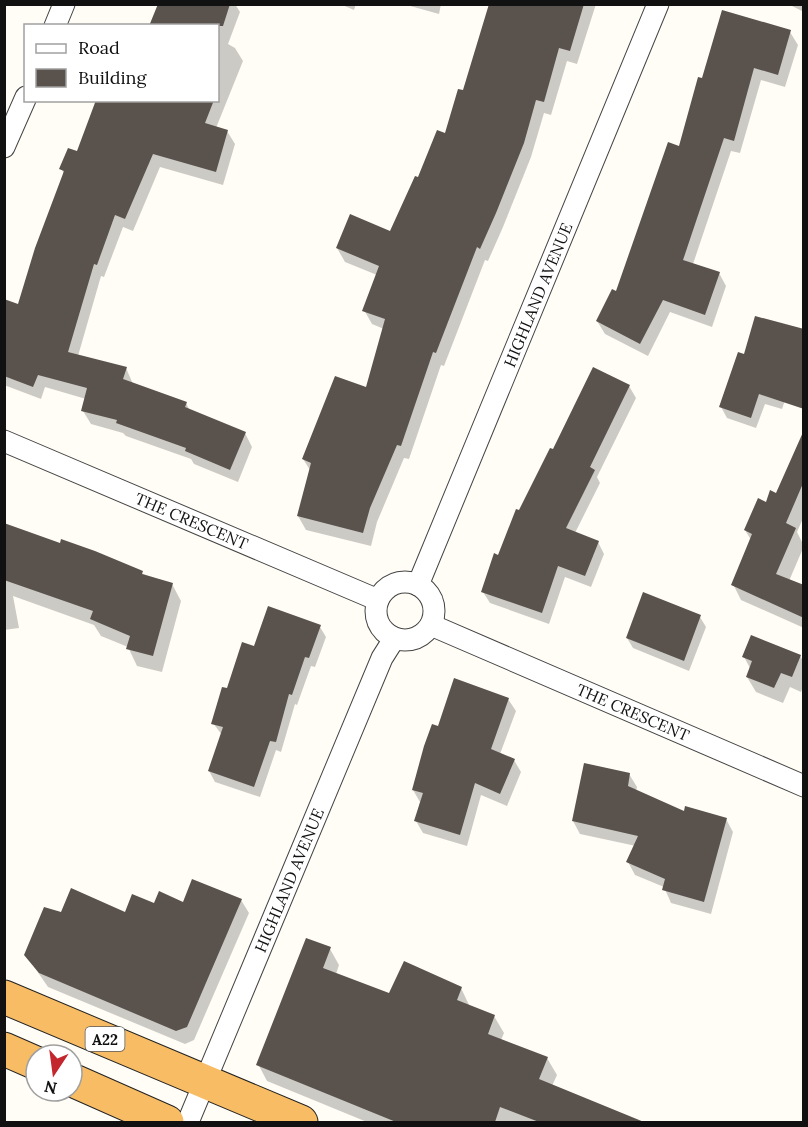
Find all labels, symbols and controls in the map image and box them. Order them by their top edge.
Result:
legend [24,24,219,102]
text: Road [78,36,120,59]
text: Building [78,66,148,89]
street label: HIGHLAND AVENUE [499,220,577,370]
street label: THE CRESCENT [132,488,251,554]
street label: THE CRESCENT [574,679,692,745]
street label: HIGHLAND AVENUE [250,805,328,955]
road number: A22 [86,1027,124,1051]
north arrow [24,1043,84,1103]
text: N [42,1076,59,1099]

